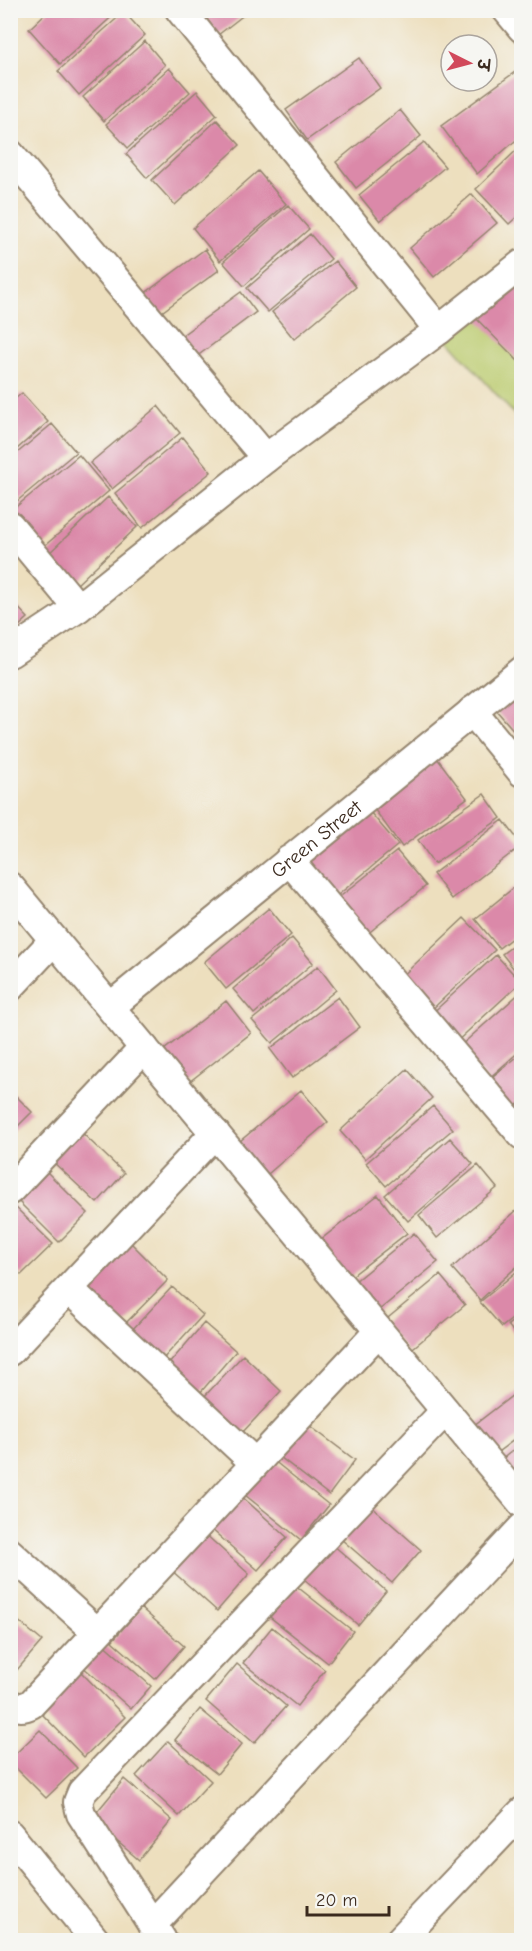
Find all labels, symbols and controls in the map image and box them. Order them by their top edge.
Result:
north arrow [439,33,499,93]
text: उ [473,56,493,72]
street label: Green Street [267,795,367,883]
scale bar [307,1879,390,1917]
text: 20 m [316,1890,357,1911]

